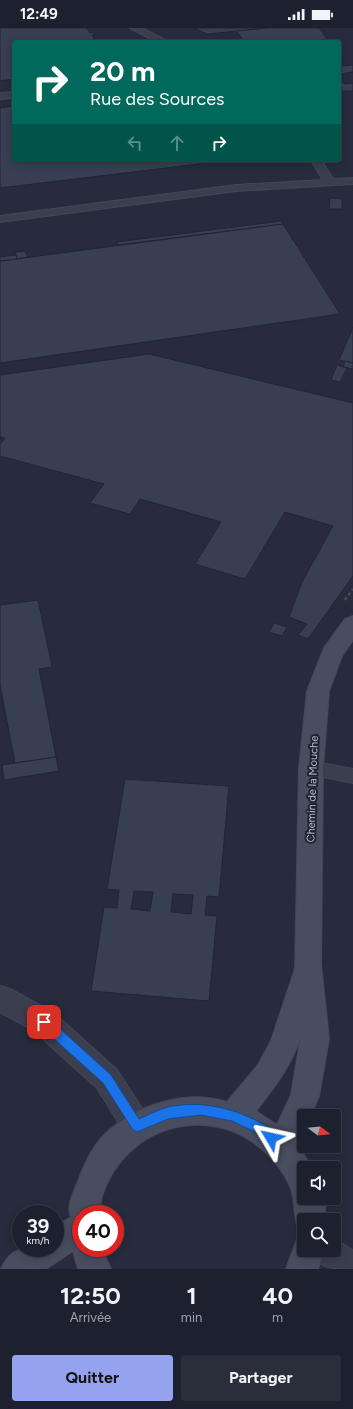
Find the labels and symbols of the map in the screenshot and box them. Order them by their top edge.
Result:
street label: Chemin de la Mouche [304,735,321,843]
pin [27,1005,61,1039]
north arrow [297,1109,341,1153]
position arrow [250,1117,292,1159]
speed limit sign: 40 [72,1205,124,1257]

